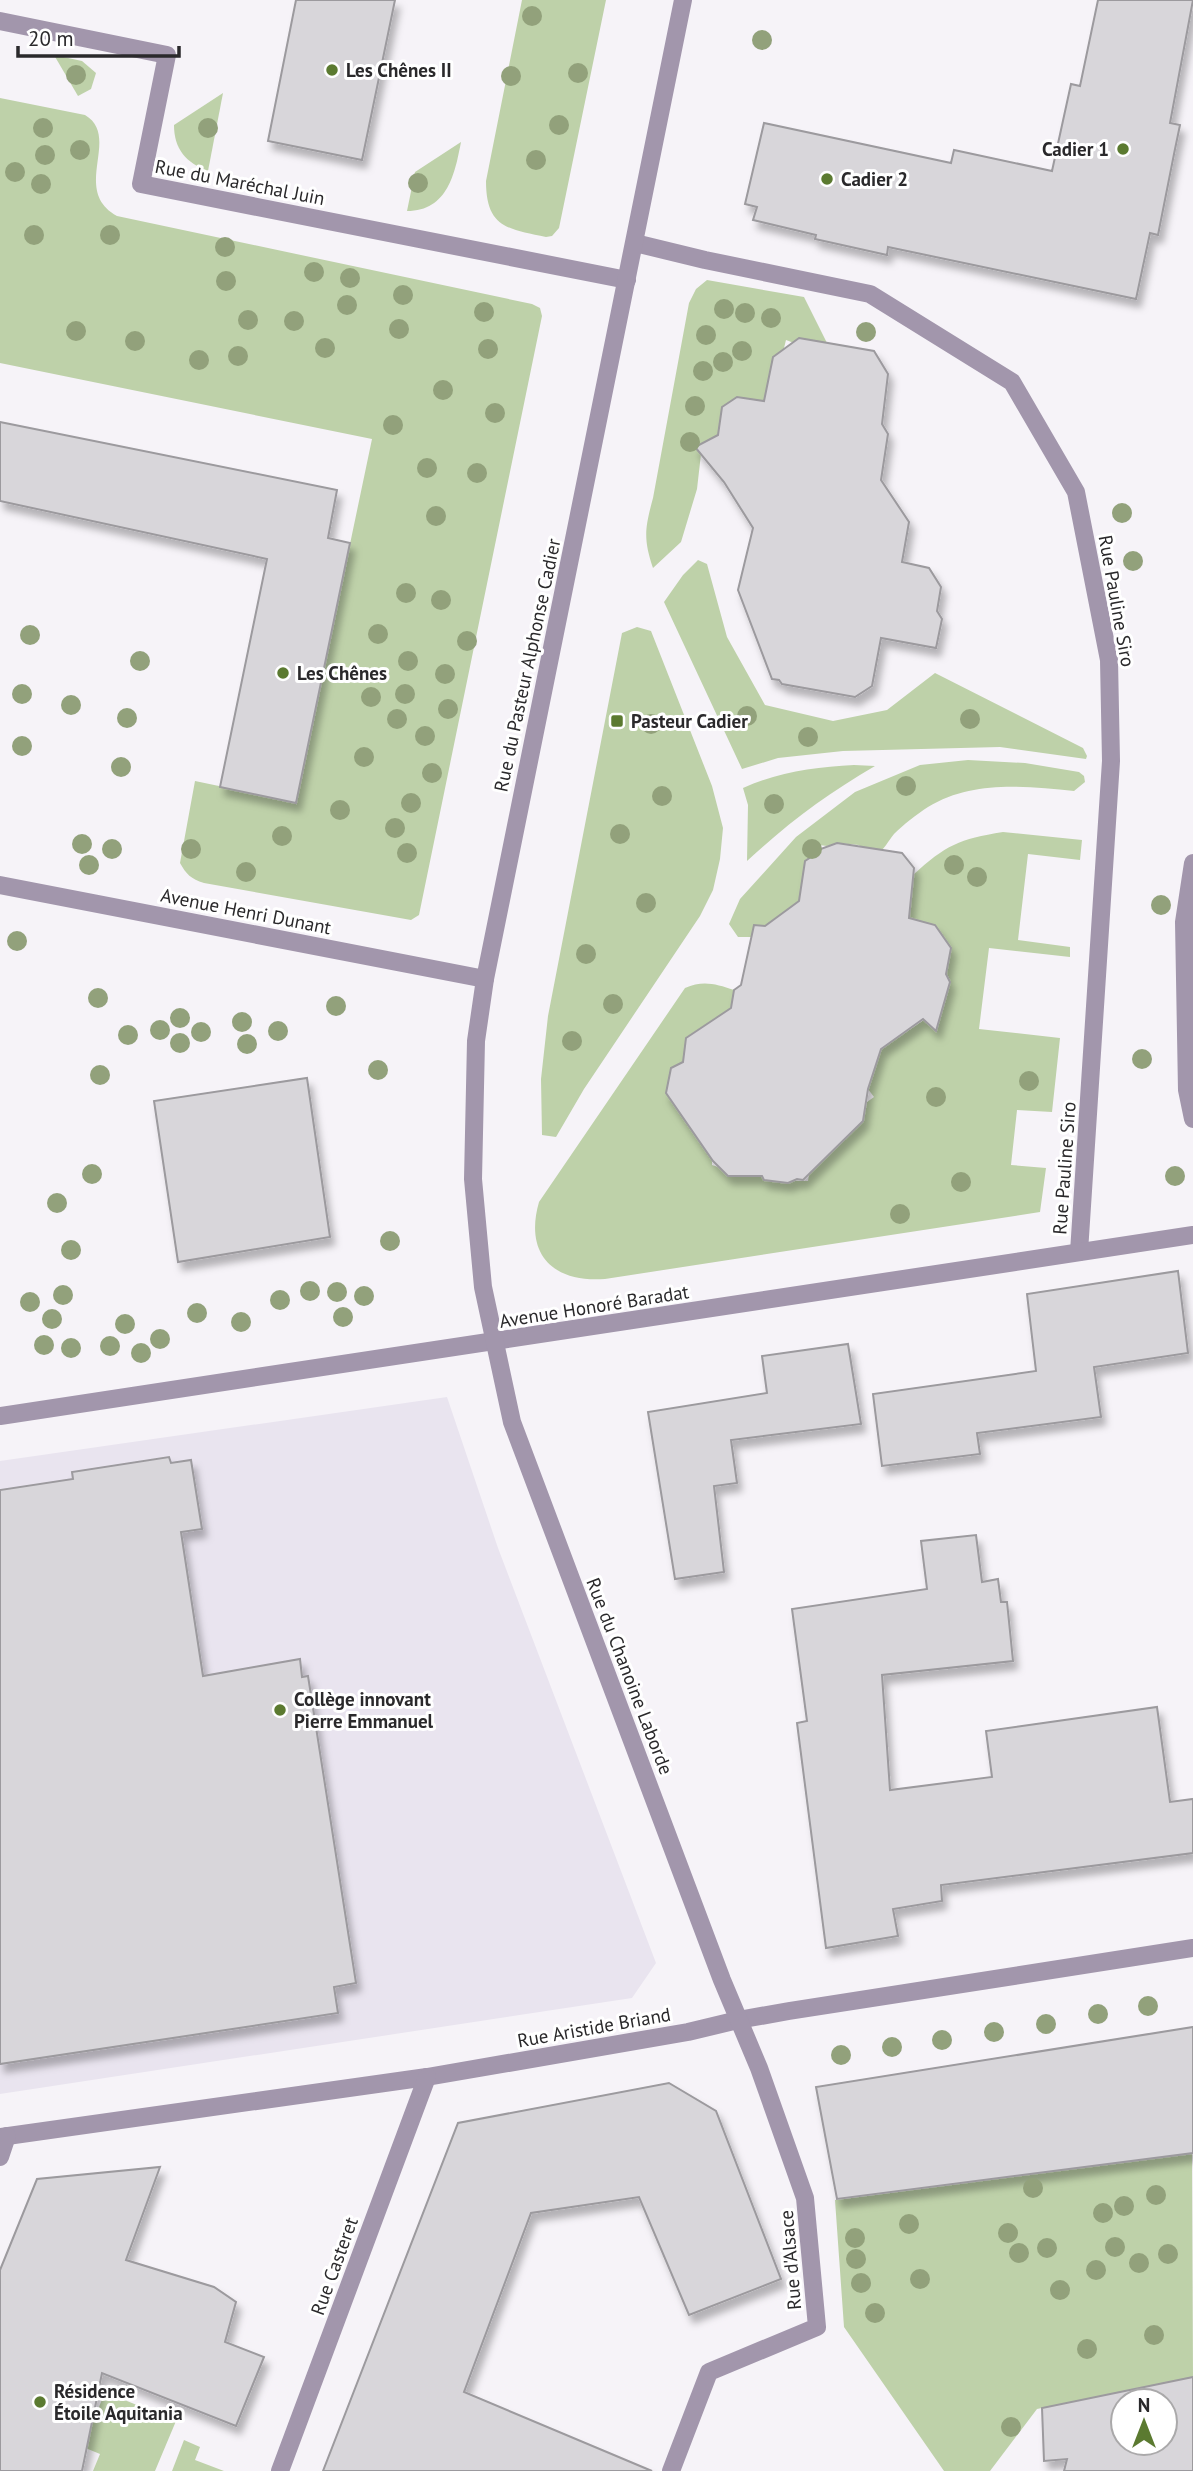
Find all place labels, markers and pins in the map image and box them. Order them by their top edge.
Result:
place label: Les Chênes II [346,58,452,82]
marker: Les Chênes II [324,62,340,78]
place label: Cadier 1 [1042,137,1109,161]
marker: Cadier 1 [1115,141,1131,157]
place label: Cadier 2 [841,167,908,191]
marker: Cadier 2 [819,171,835,187]
place label: Les Chênes [297,661,387,685]
marker: Les Chênes [275,665,291,681]
place label: Pasteur Cadier [631,709,748,733]
marker: Pasteur Cadier [609,713,625,729]
place label: Collège innovant Pierre Emmanuel [294,1687,434,1733]
marker: Collège innovant Pierre Emmanuel [272,1702,288,1718]
place label: Résidence Étoile Aquitania [54,2379,183,2425]
marker: Résidence Étoile Aquitania [32,2394,48,2410]

